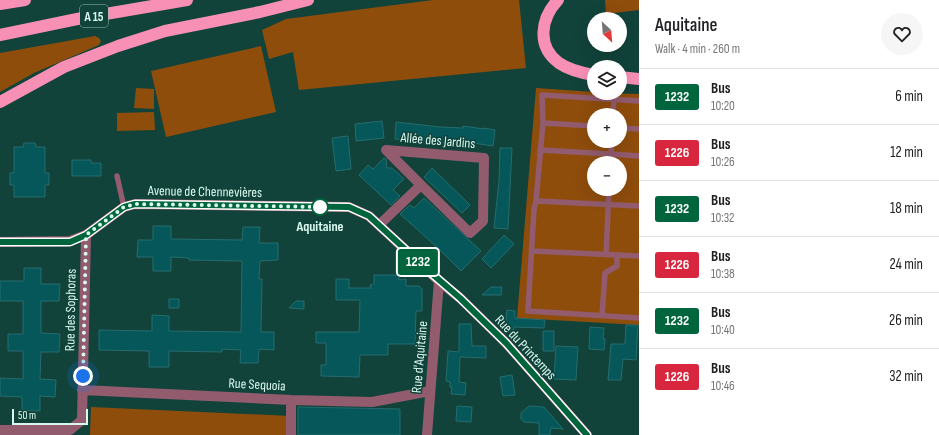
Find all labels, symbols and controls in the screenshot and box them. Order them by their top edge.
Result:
road number: A 15 [80,5,108,27]
north arrow [587,12,627,52]
map controls [587,12,627,196]
button: heart [881,13,923,55]
text: Aquitaine [655,14,717,37]
text: Walk · 4 min · 260 m [655,41,740,57]
button: layers [587,60,627,100]
text: Bus [711,79,730,98]
text: 6 min [895,87,923,106]
text: 1232 [665,88,689,105]
text: 10:20 [711,98,735,114]
button: + [587,108,627,148]
street label: Allée des Jardins [399,129,476,152]
text: Bus [711,135,730,154]
text: 12 min [890,143,923,162]
text: 1226 [665,144,689,161]
text: 10:26 [711,154,735,170]
button: − [587,156,627,196]
street label: Avenue de Chennevières [147,182,262,201]
text: Bus [711,191,730,210]
marker: Aquitaine [311,198,329,216]
text: 18 min [890,199,923,218]
text: 1232 [665,200,689,217]
text: 10:32 [711,210,734,226]
place label: Aquitaine [295,218,344,235]
text: Bus [711,247,730,266]
line badge: 1232 [390,249,446,275]
text: 1232 [406,253,430,270]
text: 24 min [889,255,923,274]
text: 1226 [665,256,689,273]
text: 10:38 [711,266,735,282]
street label: Rue des Sophoras [61,269,80,351]
text: Bus [711,303,730,322]
street label: Rue du Printemps [491,311,560,383]
text: 26 min [889,311,923,330]
text: 1232 [665,312,689,329]
street label: Rue d'Aquitaine [408,320,431,394]
text: 10:40 [711,322,735,338]
text: Bus [711,359,730,378]
your location [73,366,93,386]
text: 32 min [889,367,923,386]
text: 1226 [665,368,689,385]
street label: Rue Sequoia [228,375,286,394]
text: 10:46 [711,378,735,394]
scale bar [12,407,88,426]
text: 50 m [18,409,36,422]

